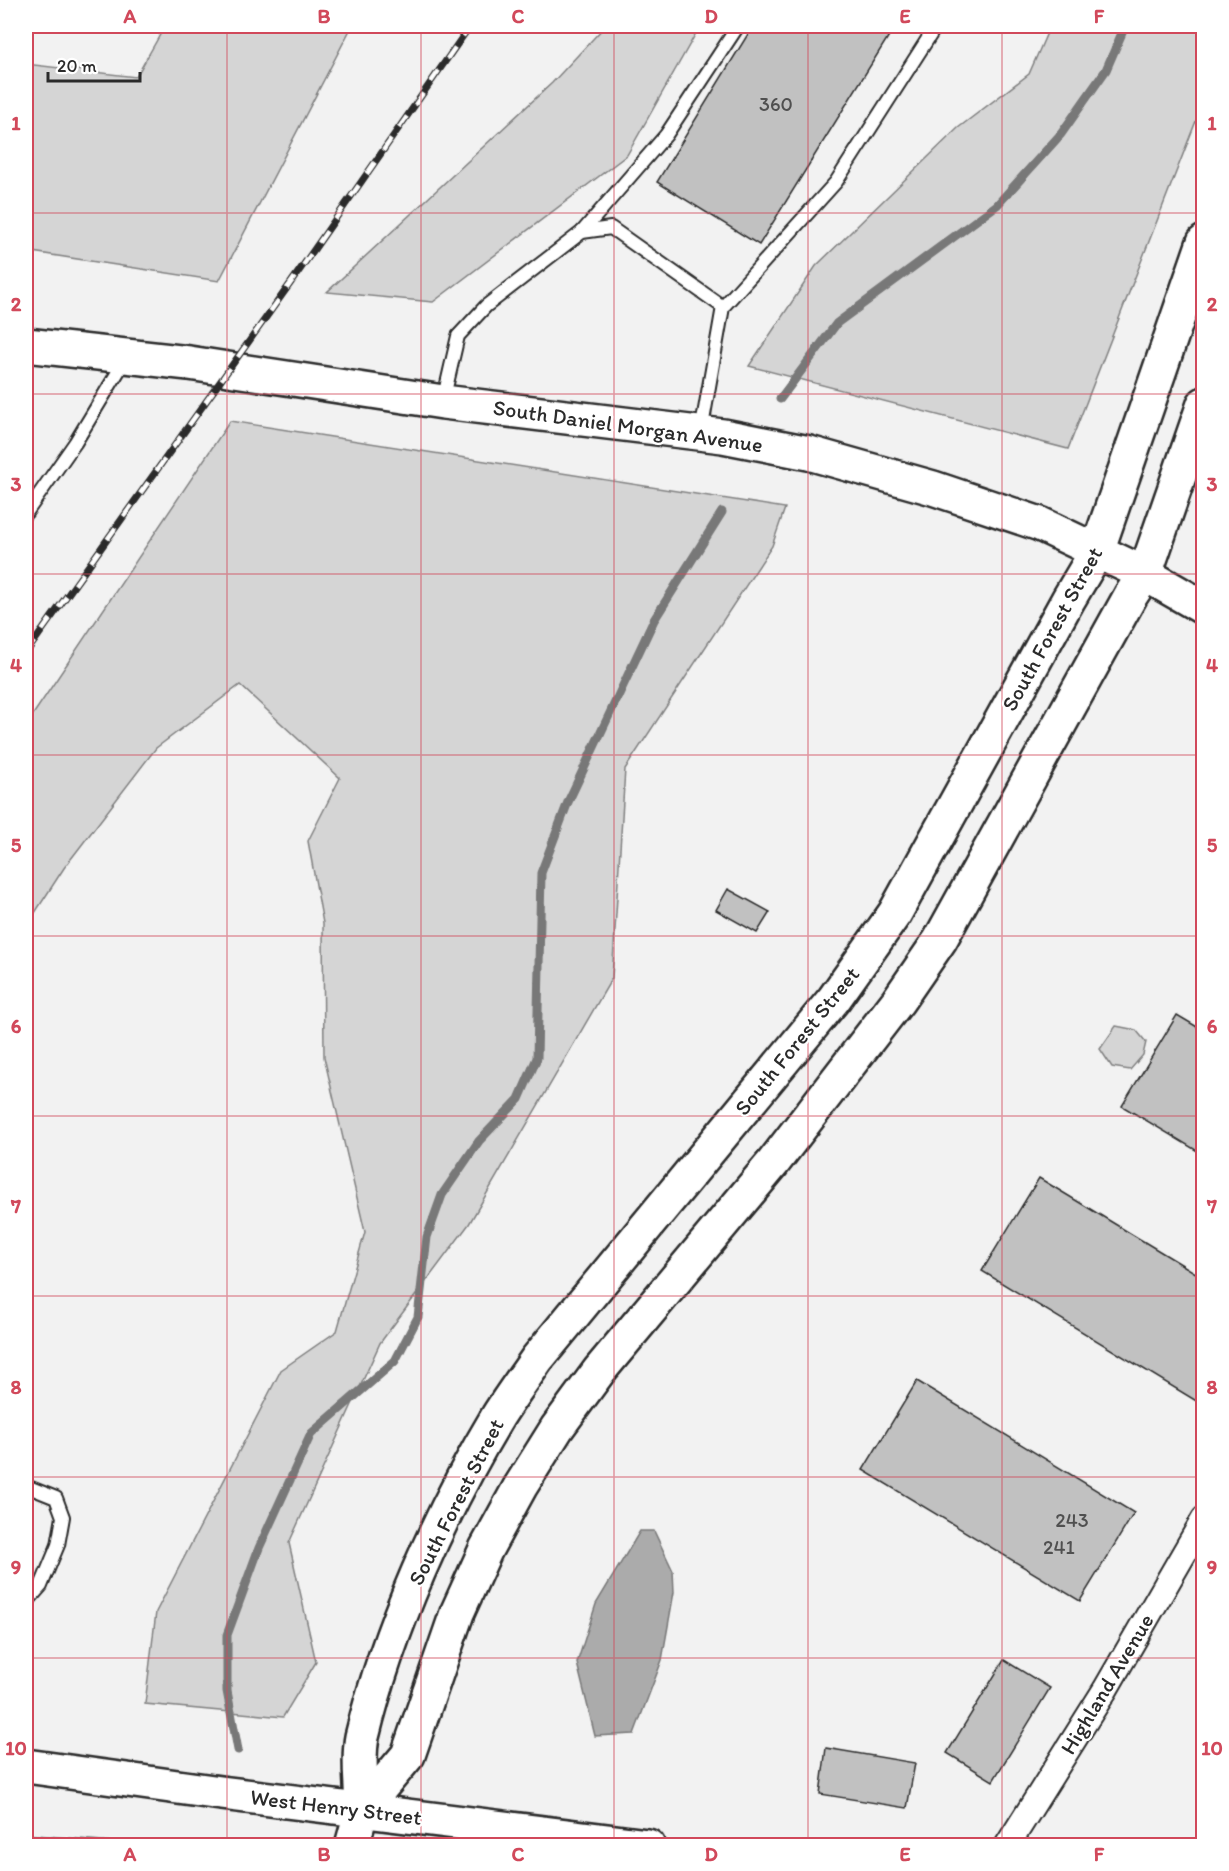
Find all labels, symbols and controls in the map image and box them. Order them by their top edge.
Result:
text: A [123,4,137,28]
text: B [318,4,331,28]
text: C [512,4,525,28]
text: D [704,4,718,28]
text: E [899,4,911,28]
text: F [1094,4,1105,28]
scale bar [48,45,140,83]
text: 20 m [57,55,97,77]
house number: 360 [759,92,793,116]
text: 1 [11,111,21,135]
text: 1 [1207,111,1217,135]
text: 2 [11,292,22,316]
text: 2 [1207,292,1218,316]
street label: South Daniel Morgan Avenue [491,394,765,458]
text: 3 [11,472,22,496]
text: 3 [1207,472,1218,496]
street label: South Forest Street [996,542,1108,716]
text: 4 [10,653,22,677]
text: 4 [1206,653,1218,677]
text: 5 [11,833,22,857]
text: 5 [1207,833,1218,857]
street label: South Forest Street [729,961,865,1121]
text: 6 [11,1014,22,1038]
text: 6 [1207,1014,1218,1038]
text: 7 [10,1194,21,1218]
text: 7 [1206,1194,1217,1218]
text: 8 [11,1375,22,1399]
text: 8 [1207,1375,1218,1399]
street label: South Forest Street [402,1414,510,1590]
house number: 243 [1055,1508,1089,1532]
house number: 241 [1043,1535,1075,1559]
text: 9 [11,1555,21,1579]
text: 9 [1207,1555,1217,1579]
street label: Highland Avenue [1054,1609,1160,1759]
text: 10 [5,1736,27,1760]
text: 10 [1201,1736,1223,1760]
street label: West Henry Street [249,1783,423,1831]
text: A [123,1842,137,1866]
text: B [318,1842,331,1866]
text: C [512,1842,525,1866]
text: D [704,1842,718,1866]
text: E [899,1842,911,1866]
text: F [1094,1842,1105,1866]

